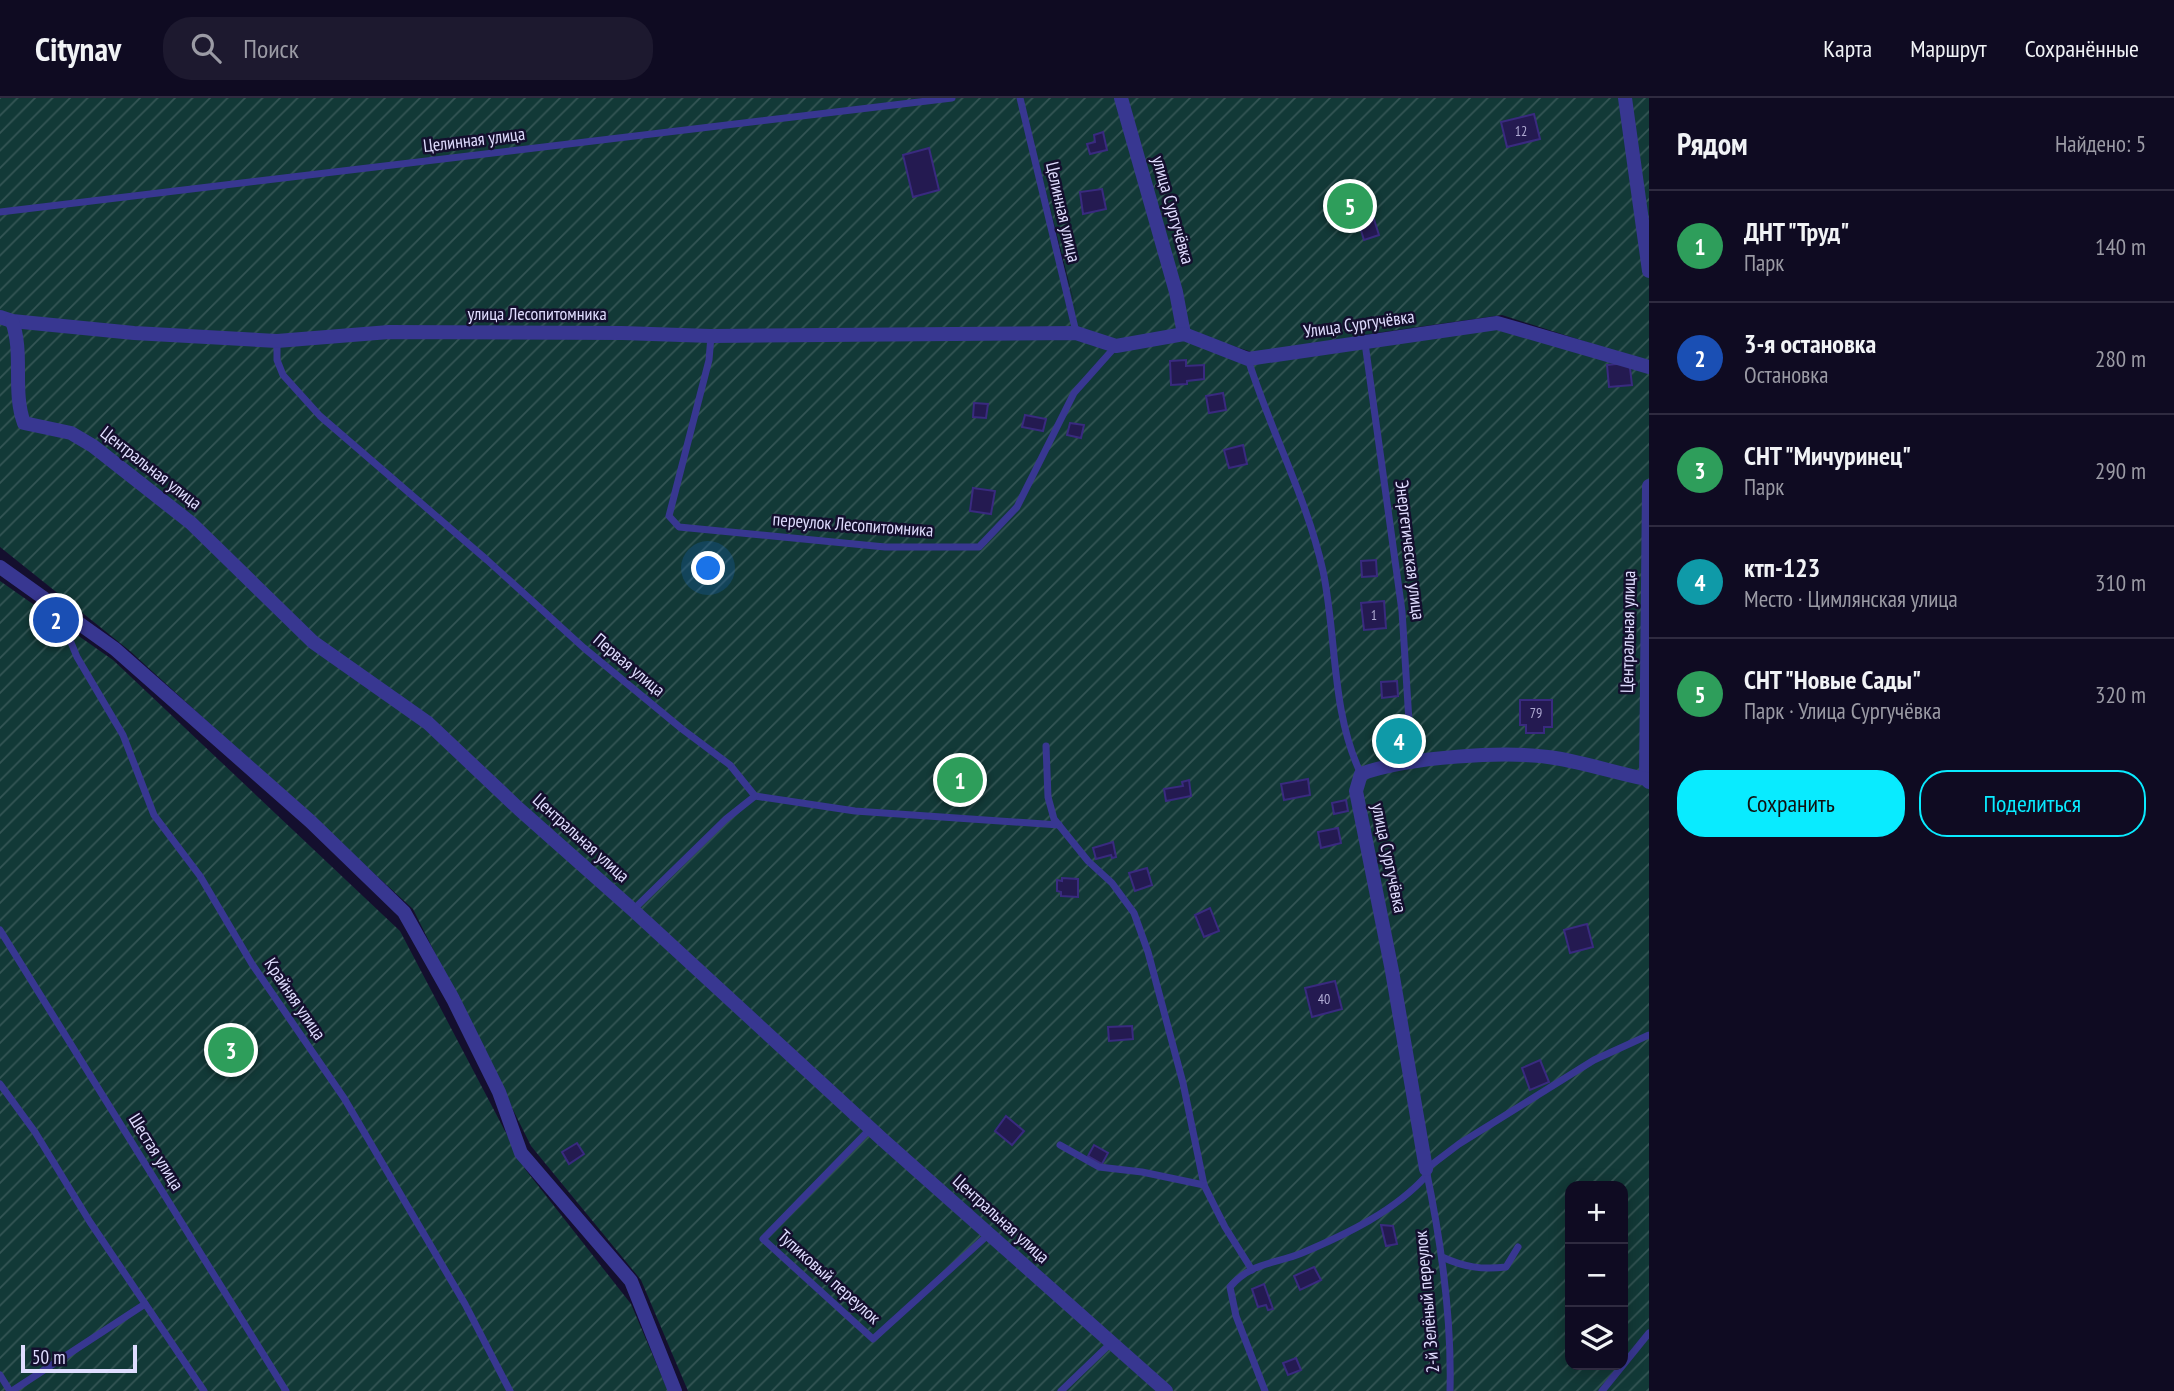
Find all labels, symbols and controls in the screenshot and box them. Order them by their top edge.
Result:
search box [163,17,653,80]
text: Citynav [35,27,121,70]
icon: search [187,29,225,67]
text: Поиск [243,32,299,65]
text: Карта [1823,33,1872,64]
text: Маршрут [1910,33,1987,64]
text: Сохранённые [2025,33,2139,64]
street label: Целинная улица [422,122,526,157]
house number: 12 [1515,122,1527,140]
text: Рядом [1677,124,1748,163]
text: Найдено: 5 [2055,129,2146,158]
street label: улица Сургучёвка [1147,153,1200,267]
street label: Целинная улица [1041,159,1086,264]
pin: 5 [1327,180,1373,232]
text: ДНТ "Труд" [1744,215,1849,248]
text: 1 [1695,232,1706,261]
text: 140 m [2095,232,2146,261]
text: Парк [1744,248,1784,277]
street label: улица Лесопитомника [467,302,607,325]
street label: Улица Сургучёвка [1302,304,1416,343]
text: 3-я остановка [1744,327,1876,360]
text: 2 [1695,344,1706,373]
text: 280 m [2095,344,2146,373]
text: Остановка [1744,360,1828,389]
street label: Центральная улица [96,421,207,514]
text: СНТ "Мичуринец" [1744,439,1911,472]
text: 3 [1695,456,1706,485]
text: 290 m [2095,456,2146,485]
text: Парк [1744,472,1784,501]
street label: Энергетическая улица [1391,479,1430,621]
street label: переулок Лесопитомника [772,507,934,542]
your location [691,551,725,585]
text: ктп-123 [1744,551,1820,584]
text: 4 [1695,568,1706,597]
text: 310 m [2095,568,2146,597]
street label: Центральная улица [1615,571,1640,693]
text: Место · Цимлянская улица [1744,584,1958,613]
pin: 2 [33,594,79,646]
house number: 1 [1371,606,1377,624]
street label: Первая улица [589,628,670,701]
text: СНТ "Новые Сады" [1744,663,1921,696]
text: 5 [1695,680,1706,709]
text: 320 m [2095,680,2146,709]
text: Парк · Улица Сургучёвка [1744,696,1941,725]
house number: 79 [1530,704,1542,722]
pin: 4 [1376,715,1422,767]
pin: 1 [937,754,983,806]
button: Сохранить [1677,770,1905,837]
button: Поделиться [1919,770,2146,837]
street label: Центральная улица [528,788,635,887]
street label: улица Сургучёвка [1367,801,1412,915]
street label: Крайняя улица [260,953,331,1044]
house number: 40 [1318,990,1330,1008]
pin: 3 [208,1024,254,1076]
street label: Шестая улица [124,1109,189,1195]
street label: Центральная улица [948,1169,1055,1268]
map controls [1565,1181,1628,1370]
button: + [1565,1181,1628,1244]
street label: Тупиковый переулок [773,1224,886,1329]
street label: 2-й Зелёный переулок [1409,1230,1444,1374]
button: − [1565,1244,1628,1307]
button: layers [1565,1307,1628,1370]
scale bar [21,1342,136,1374]
text: 50 m [32,1345,66,1369]

